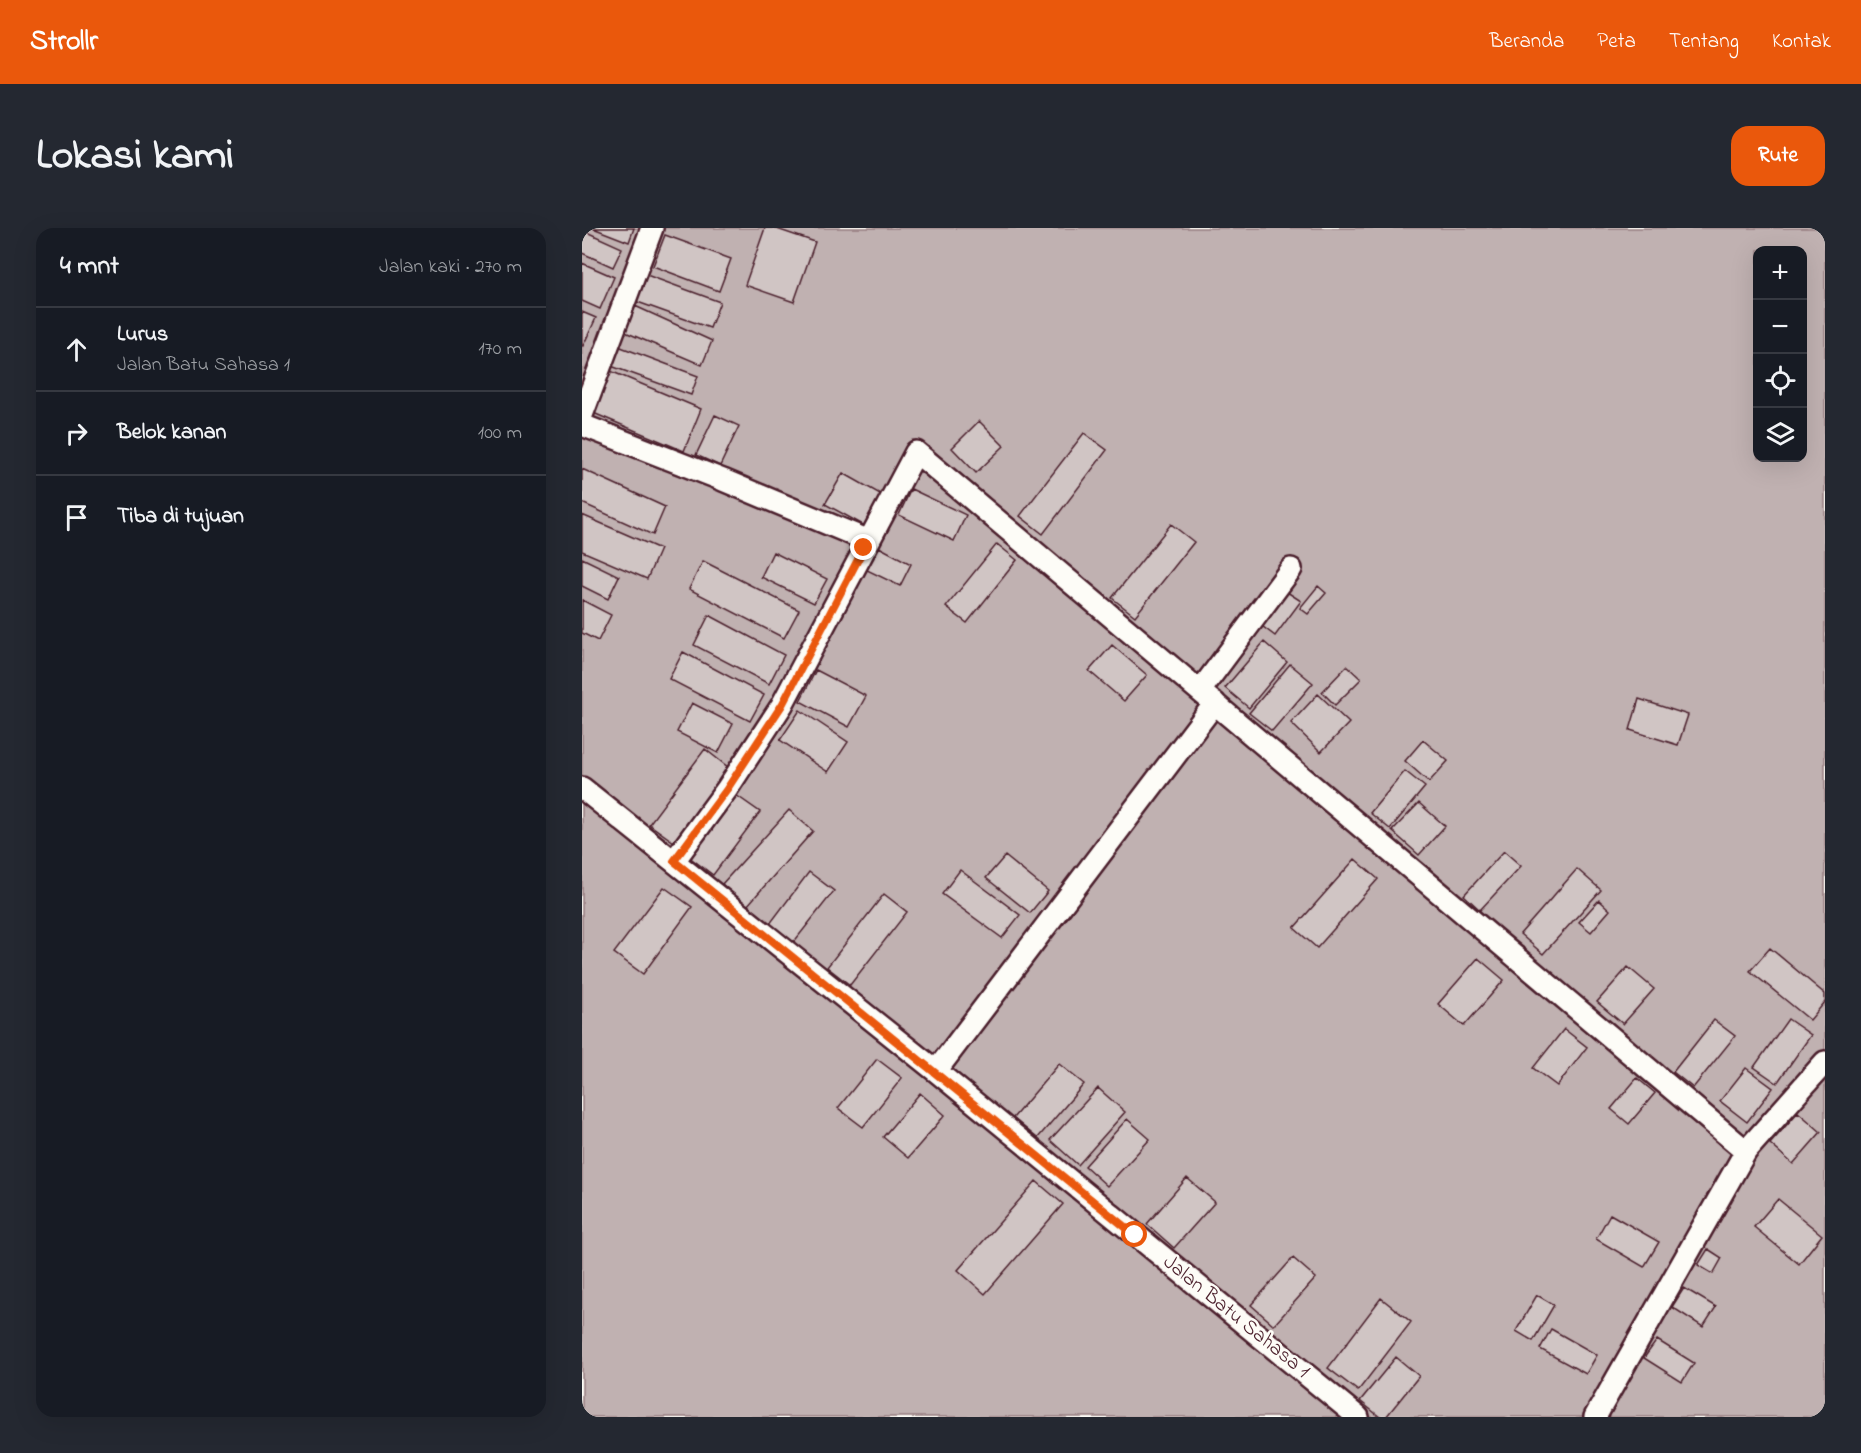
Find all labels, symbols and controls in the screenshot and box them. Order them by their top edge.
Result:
text: Strollr [30,22,98,63]
text: Beranda [1489,27,1564,57]
text: Peta [1597,27,1636,57]
text: Tentang [1669,27,1739,57]
text: Kontak [1772,27,1831,57]
text: Lokasi kami [36,126,234,187]
button: Rute [1731,126,1825,186]
map controls [1753,246,1807,462]
button: + [1753,246,1807,300]
text: 4 mnt [60,248,119,286]
text: Jalan kaki · 270 m [379,253,522,282]
button: − [1753,300,1807,354]
text: Lurus [117,319,168,351]
icon: ahead [60,333,93,366]
text: 170 m [478,335,522,364]
text: Jalan Batu Sahasa 1 [117,351,290,380]
button: locate [1753,354,1807,408]
button: layers [1753,408,1807,462]
icon: right [60,417,93,450]
text: Belok kanan [117,417,226,449]
text: 100 m [478,419,522,448]
icon: arrive [60,501,93,534]
text: Tiba di tujuan [117,501,244,533]
route end [850,534,876,560]
route start [1121,1221,1147,1247]
street label: Jalan Batu Sahasa 1 [1156,1248,1316,1386]

